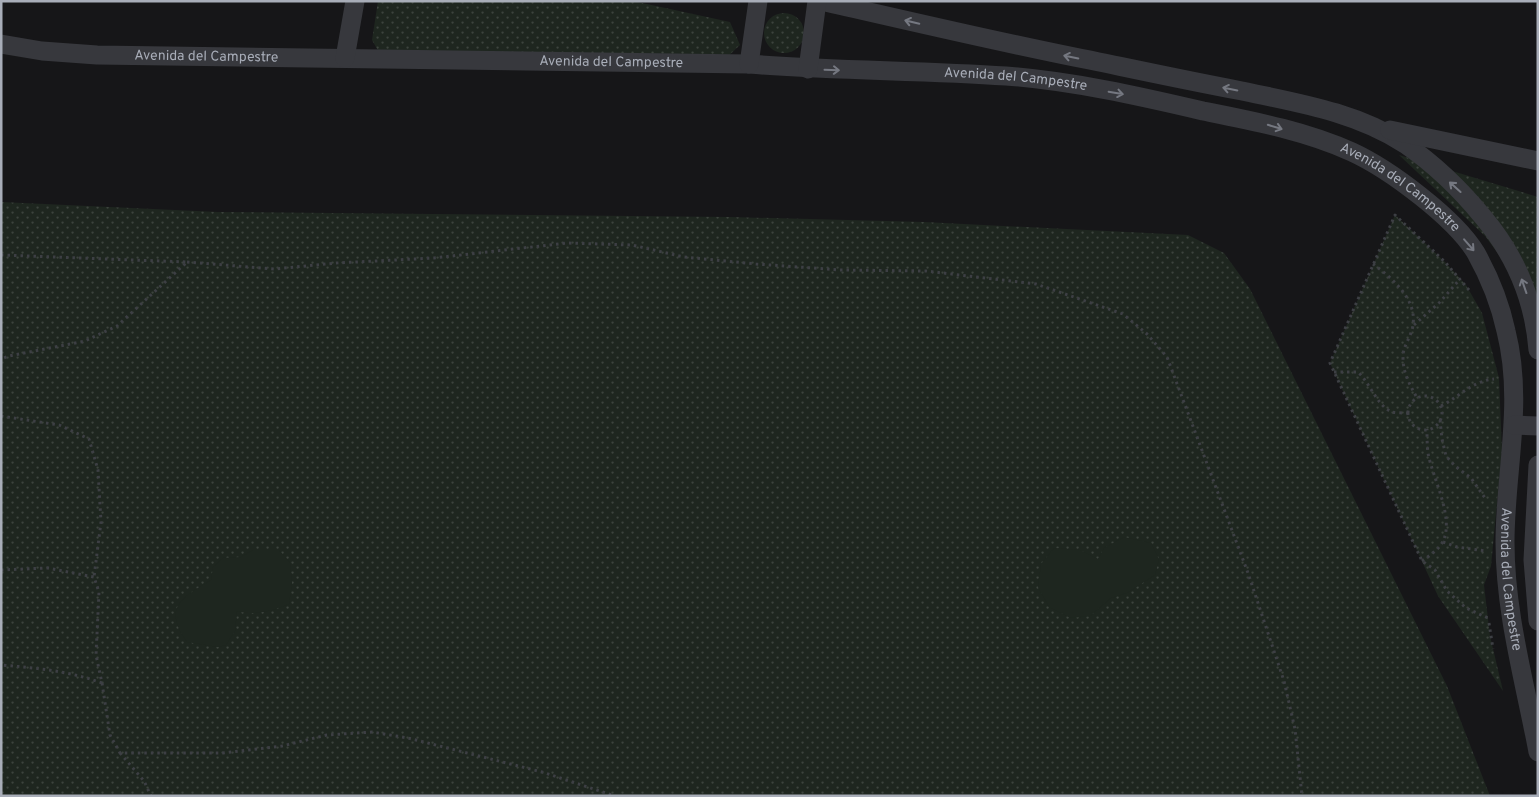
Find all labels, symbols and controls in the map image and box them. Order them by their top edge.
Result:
one-way arrow [905,17,921,26]
street label: Avenida del Campestre [134,47,278,66]
one-way arrow [1064,51,1080,61]
street label: Avenida del Campestre [539,53,683,72]
street label: Avenida del Campestre [944,64,1089,95]
one-way arrow [824,65,840,74]
one-way arrow [1223,84,1239,93]
one-way arrow [1107,89,1123,99]
one-way arrow [1266,123,1282,132]
street label: Avenida del Campestre [1337,139,1464,236]
one-way arrow [1449,181,1462,193]
one-way arrow [1464,239,1475,252]
one-way arrow [1519,278,1528,294]
street label: Avenida del Campestre [1496,507,1526,652]

